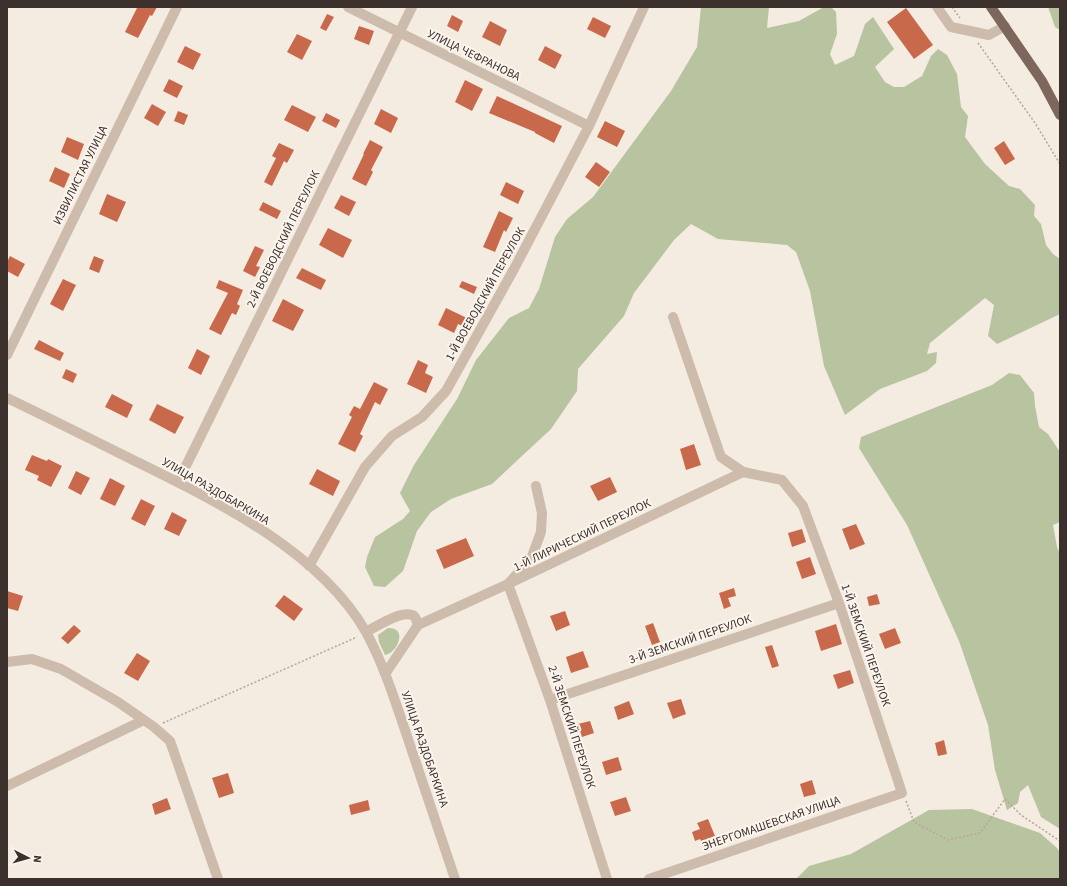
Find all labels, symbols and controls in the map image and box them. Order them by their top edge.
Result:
street label: УЛИЦА ЧЕФРАНОВА [424,26,524,86]
street label: ИЗВИЛИСТАЯ УЛИЦА [49,122,112,228]
street label: 2-Й ВОЕВОДСКИЙ ПЕРЕУЛОК [243,168,324,311]
street label: 1-Й ВОЕВОДСКИЙ ПЕРЕУЛОК [441,224,529,364]
street label: УЛИЦА РАЗДОБАРКИНА [159,454,273,529]
street label: 1-Й ЛИРИЧЕСКИЙ ПЕРЕУЛОК [511,495,654,576]
street label: 1-Й ЗЕМСКИЙ ПЕРЕУЛОК [837,582,895,709]
street label: 3-Й ЗЕМСКИЙ ПЕРЕУЛОК [627,610,754,668]
street label: 2-Й ЗЕМСКИЙ ПЕРЕУЛОК [544,663,599,791]
street label: УЛИЦА РАЗДОБАРКИНА [397,689,453,810]
street label: ЭНЕРГОМАШЕВСКАЯ УЛИЦА [700,792,843,855]
north arrow [8,838,48,878]
text: N [30,855,45,863]

